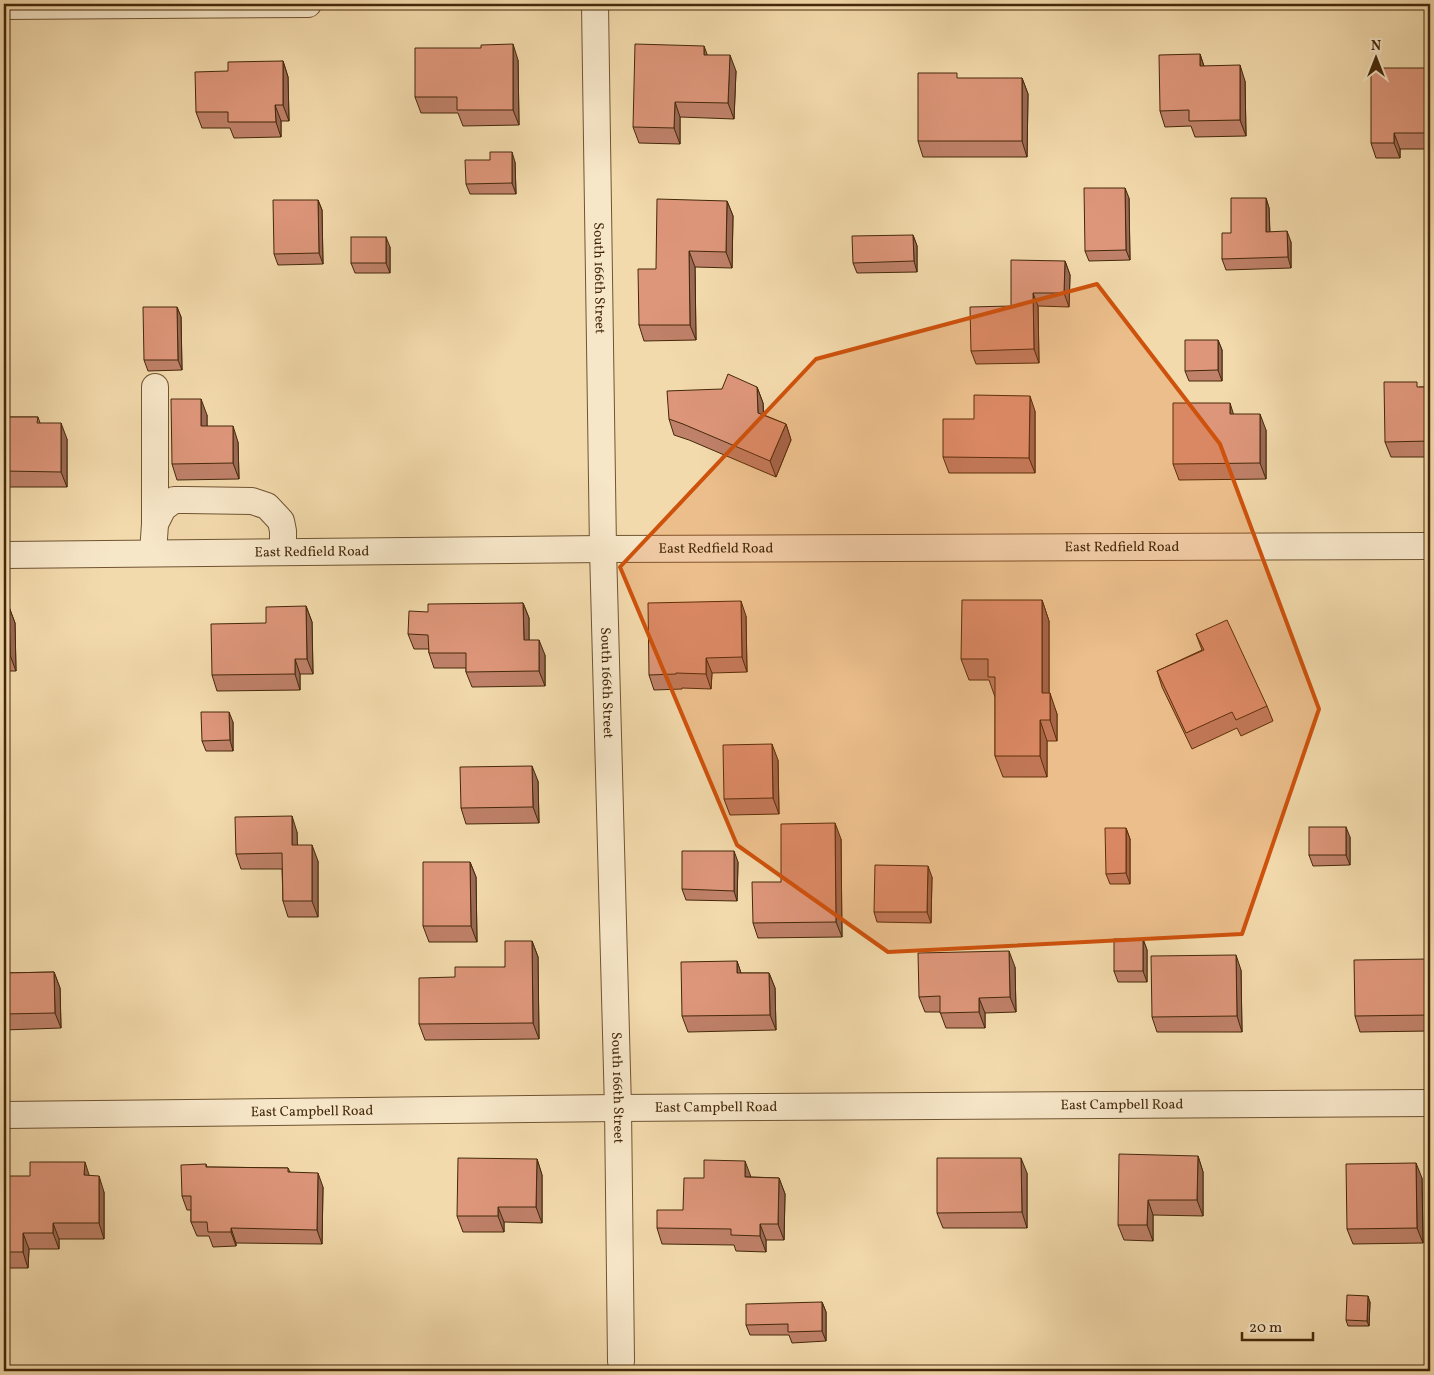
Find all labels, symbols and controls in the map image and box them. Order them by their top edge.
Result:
north arrow [1352,32,1402,82]
text: N [1371,37,1381,56]
street label: South 166th Street [589,222,609,334]
street label: East Redfield Road [1064,537,1180,557]
street label: East Redfield Road [658,539,774,558]
street label: East Redfield Road [254,542,370,562]
street label: South 166th Street [596,627,618,739]
street label: South 166th Street [606,1032,628,1144]
street label: East Campbell Road [1061,1095,1183,1115]
street label: East Campbell Road [655,1098,777,1117]
street label: East Campbell Road [251,1101,374,1122]
scale bar [1242,1310,1313,1342]
text: 20 m [1249,1318,1282,1339]

